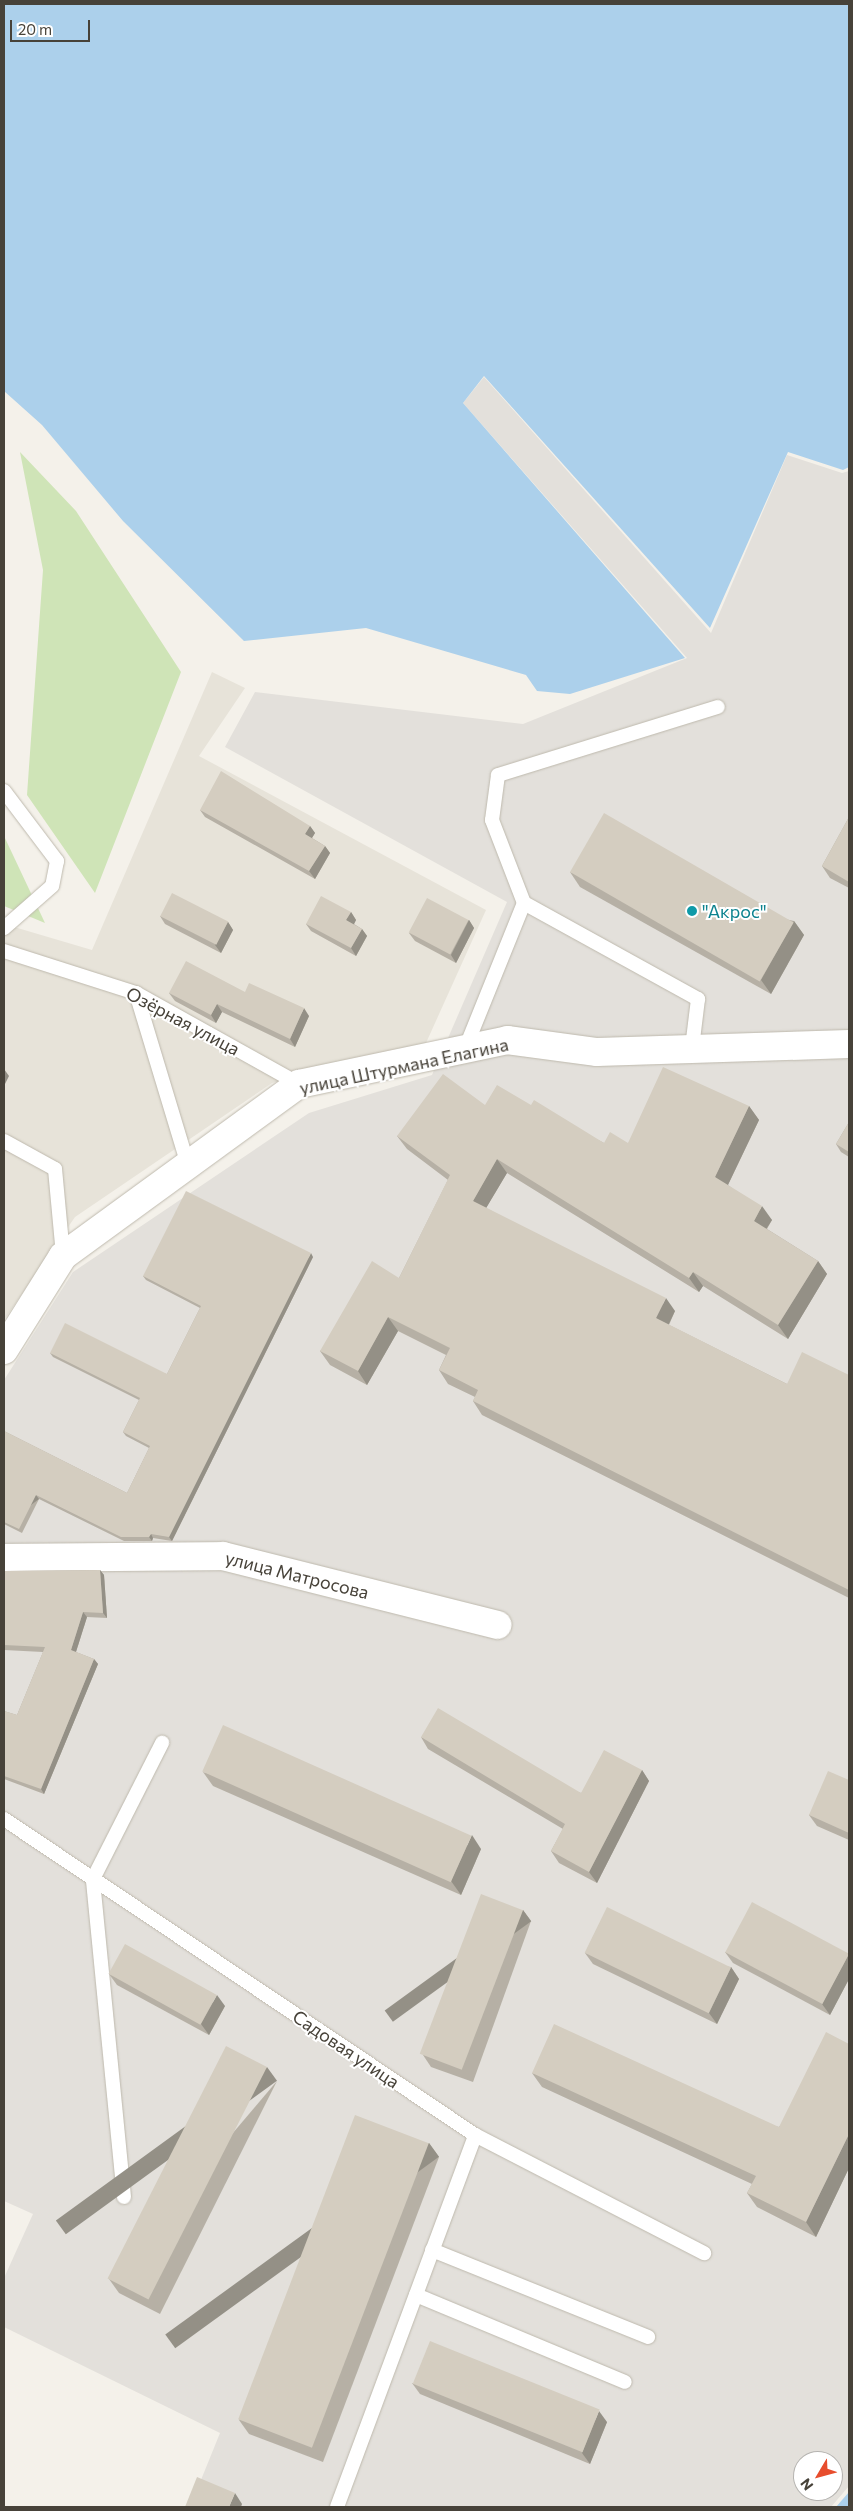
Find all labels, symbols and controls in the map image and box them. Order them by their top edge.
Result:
scale bar [12,10,92,42]
text: 20 m [18,20,52,38]
place label: "Акрос" [702,900,767,922]
marker: "Акрос" [686,905,698,917]
street label: Озёрная улица [123,982,243,1060]
street label: улица Штурмана Елагина [297,1033,511,1099]
street label: улица Матросова [223,1547,371,1603]
street label: Садовая улица [289,2005,403,2093]
north arrow [793,2451,843,2501]
text: N [796,2475,816,2494]

